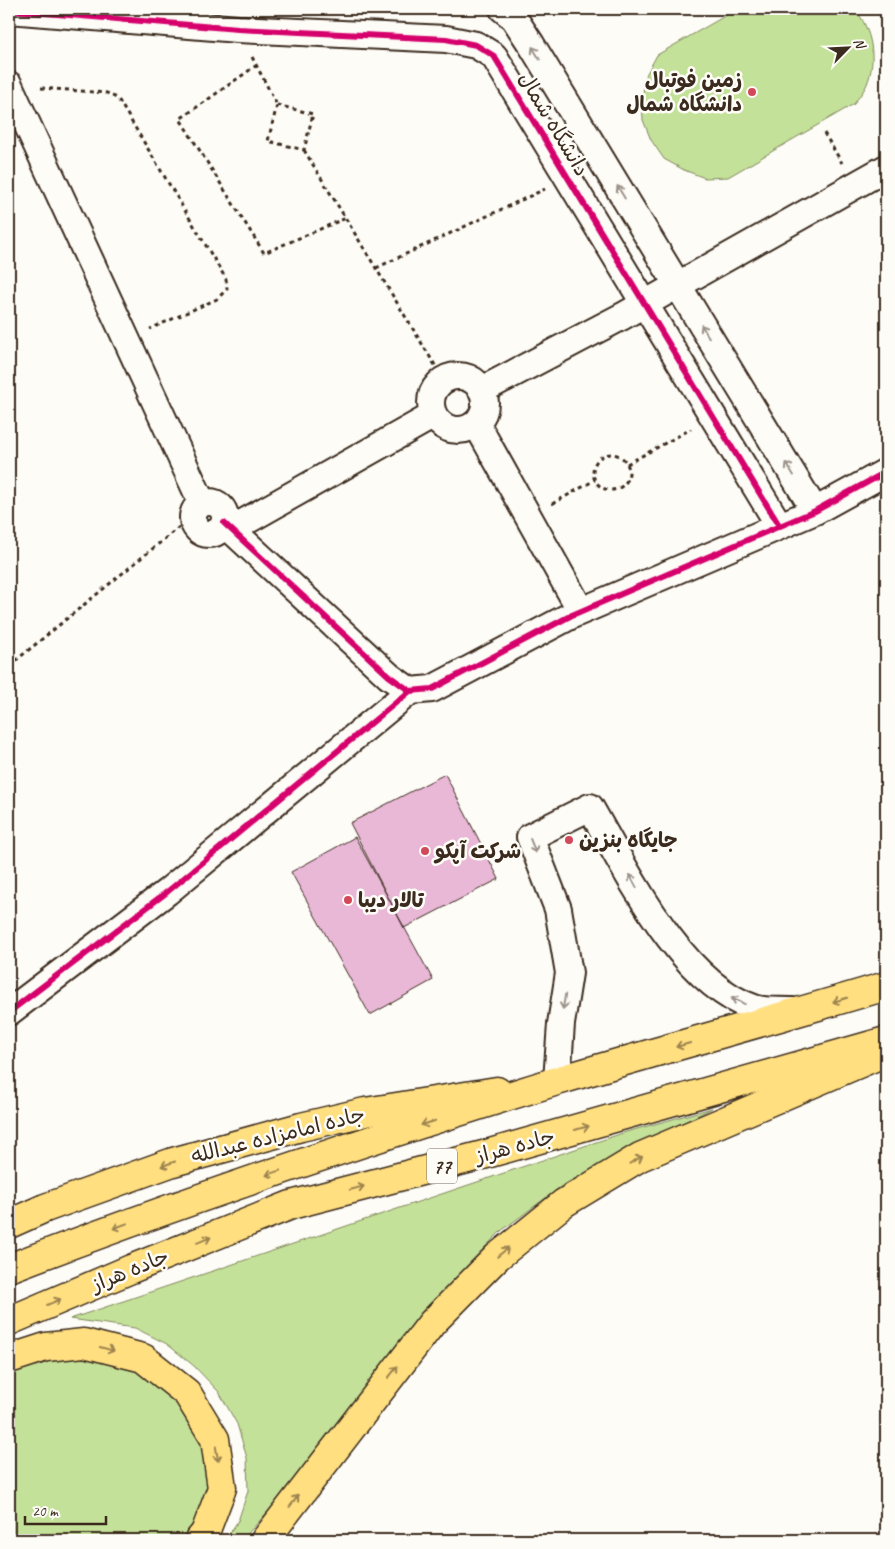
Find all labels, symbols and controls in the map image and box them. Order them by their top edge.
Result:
north arrow [822,22,872,72]
text: N [850,35,870,52]
one-way arrow [531,46,541,60]
street label: دانشگاه شمال [513,67,595,181]
place label: زمین فوتبال دانشگاه شمال [626,67,742,117]
marker: زمین فوتبال دانشگاه شمال [746,86,758,98]
one-way arrow [615,185,625,199]
one-way arrow [700,324,710,338]
one-way arrow [784,463,794,477]
place label: جایگاه بنزین [579,827,678,853]
marker: جایگاه بنزین [563,834,575,846]
place label: شرکت آپکو [433,838,521,864]
one-way arrow [529,838,539,853]
marker: شرکت آپکو [419,845,431,857]
one-way arrow [627,874,637,888]
place label: تالار دیبا [358,887,424,913]
marker: تالار دیبا [342,894,354,906]
one-way arrow [559,994,569,1010]
one-way arrow [731,996,746,1006]
one-way arrow [832,996,848,1006]
one-way arrow [676,1041,692,1050]
street label: جاده امامزاده عبدالله [188,1101,368,1169]
one-way arrow [420,1118,436,1128]
one-way arrow [573,1122,589,1132]
street label: جاده هراز [470,1123,558,1170]
road number: 77 [427,1148,457,1184]
one-way arrow [628,1155,643,1165]
one-way arrow [160,1159,176,1169]
one-way arrow [265,1168,281,1178]
one-way arrow [349,1183,365,1192]
one-way arrow [112,1222,128,1231]
one-way arrow [196,1235,211,1244]
street label: جاده هراز [86,1243,173,1298]
one-way arrow [496,1247,509,1258]
one-way arrow [46,1297,61,1307]
one-way arrow [99,1345,115,1354]
one-way arrow [388,1366,399,1379]
one-way arrow [213,1446,223,1462]
scale bar [25,1494,106,1526]
one-way arrow [289,1495,300,1508]
text: 20 m [32,1502,59,1521]

